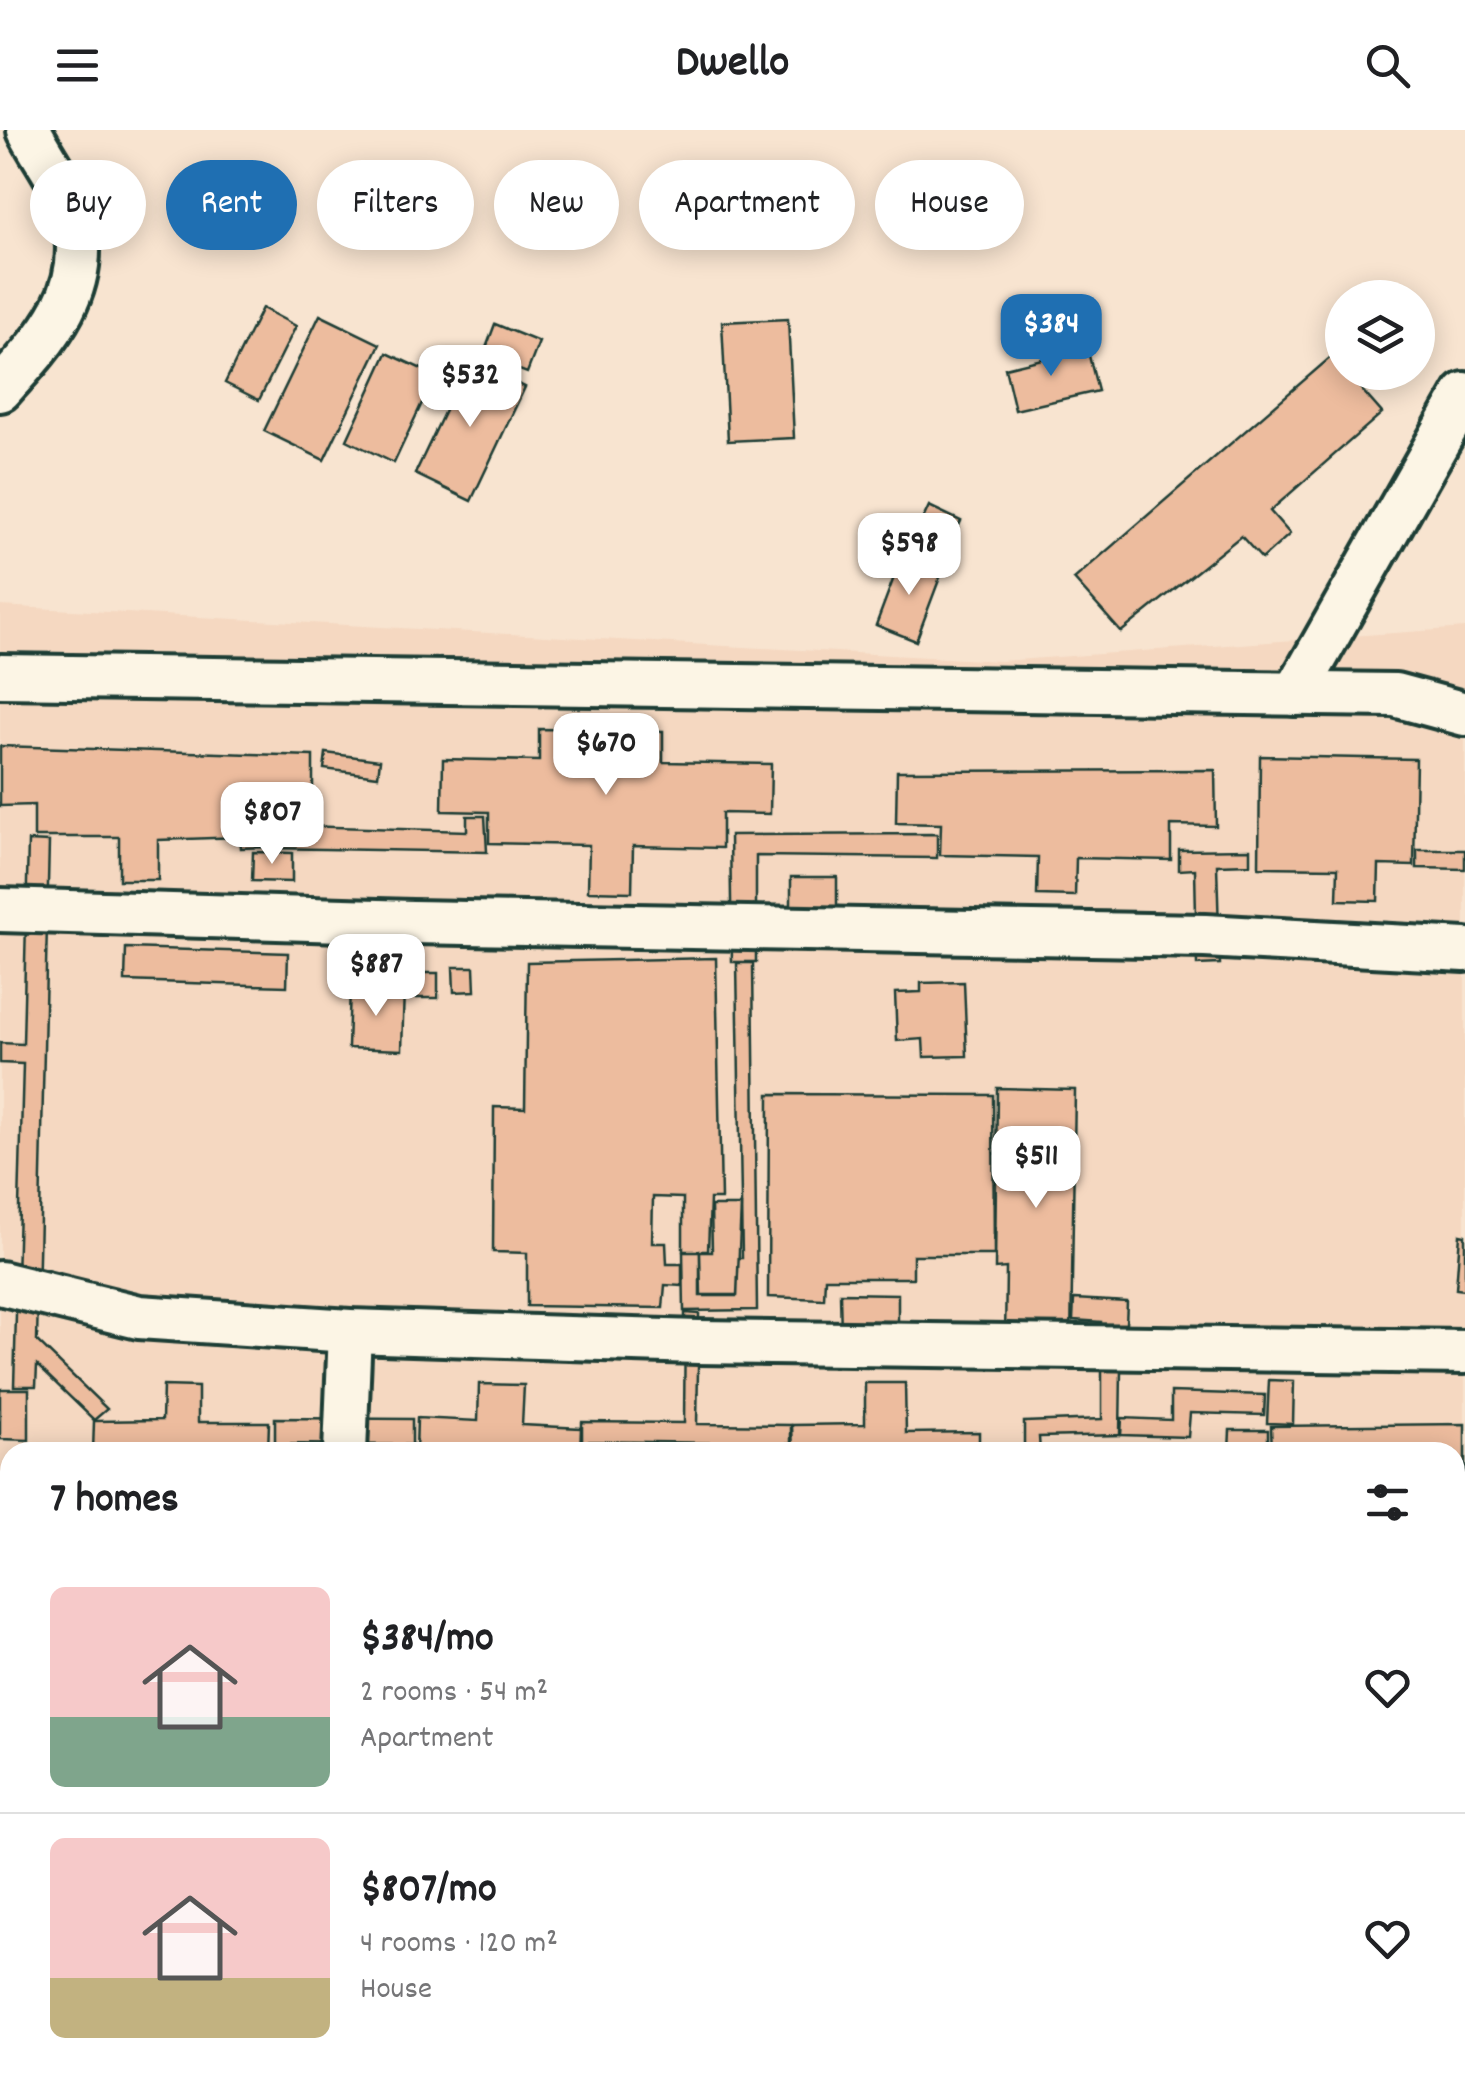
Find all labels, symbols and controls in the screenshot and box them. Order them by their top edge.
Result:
text: Dwello [676,33,789,97]
icon: menu [50,38,105,93]
icon: search [1360,38,1415,93]
chip: Buy [30,160,146,250]
chip: Rent [166,160,297,250]
chip: Filters [317,160,474,250]
chip: New [494,160,619,250]
chip: Apartment [639,160,855,250]
chip: House [875,160,1024,250]
map controls [1325,280,1435,390]
button: layers [1325,280,1435,390]
pin: $384 [992,294,1110,379]
text: $384 [1023,303,1079,349]
pin: $532 [411,345,529,430]
text: $532 [440,354,500,400]
pin: $598 [850,513,968,598]
text: $598 [880,522,938,568]
pin: $670 [547,713,665,798]
text: $670 [575,722,637,768]
pin: $807 [213,782,331,867]
text: $807 [243,791,301,837]
pin: $887 [317,934,435,1019]
text: $887 [349,943,403,989]
pin: $511 [977,1126,1095,1211]
text: $511 [1013,1135,1059,1181]
text: 7 homes [50,1472,179,1532]
icon: filters [1360,1475,1415,1530]
text: $384/mo [360,1611,494,1671]
icon: home [130,1627,250,1747]
icon: heart [1360,1660,1415,1715]
text: 2 rooms · 54 m² [360,1671,548,1717]
text: Apartment [360,1717,494,1763]
text: $807/mo [360,1862,497,1922]
icon: home [130,1878,250,1998]
icon: heart [1360,1911,1415,1966]
text: 4 rooms · 120 m² [360,1922,558,1968]
text: House [360,1968,432,2014]

